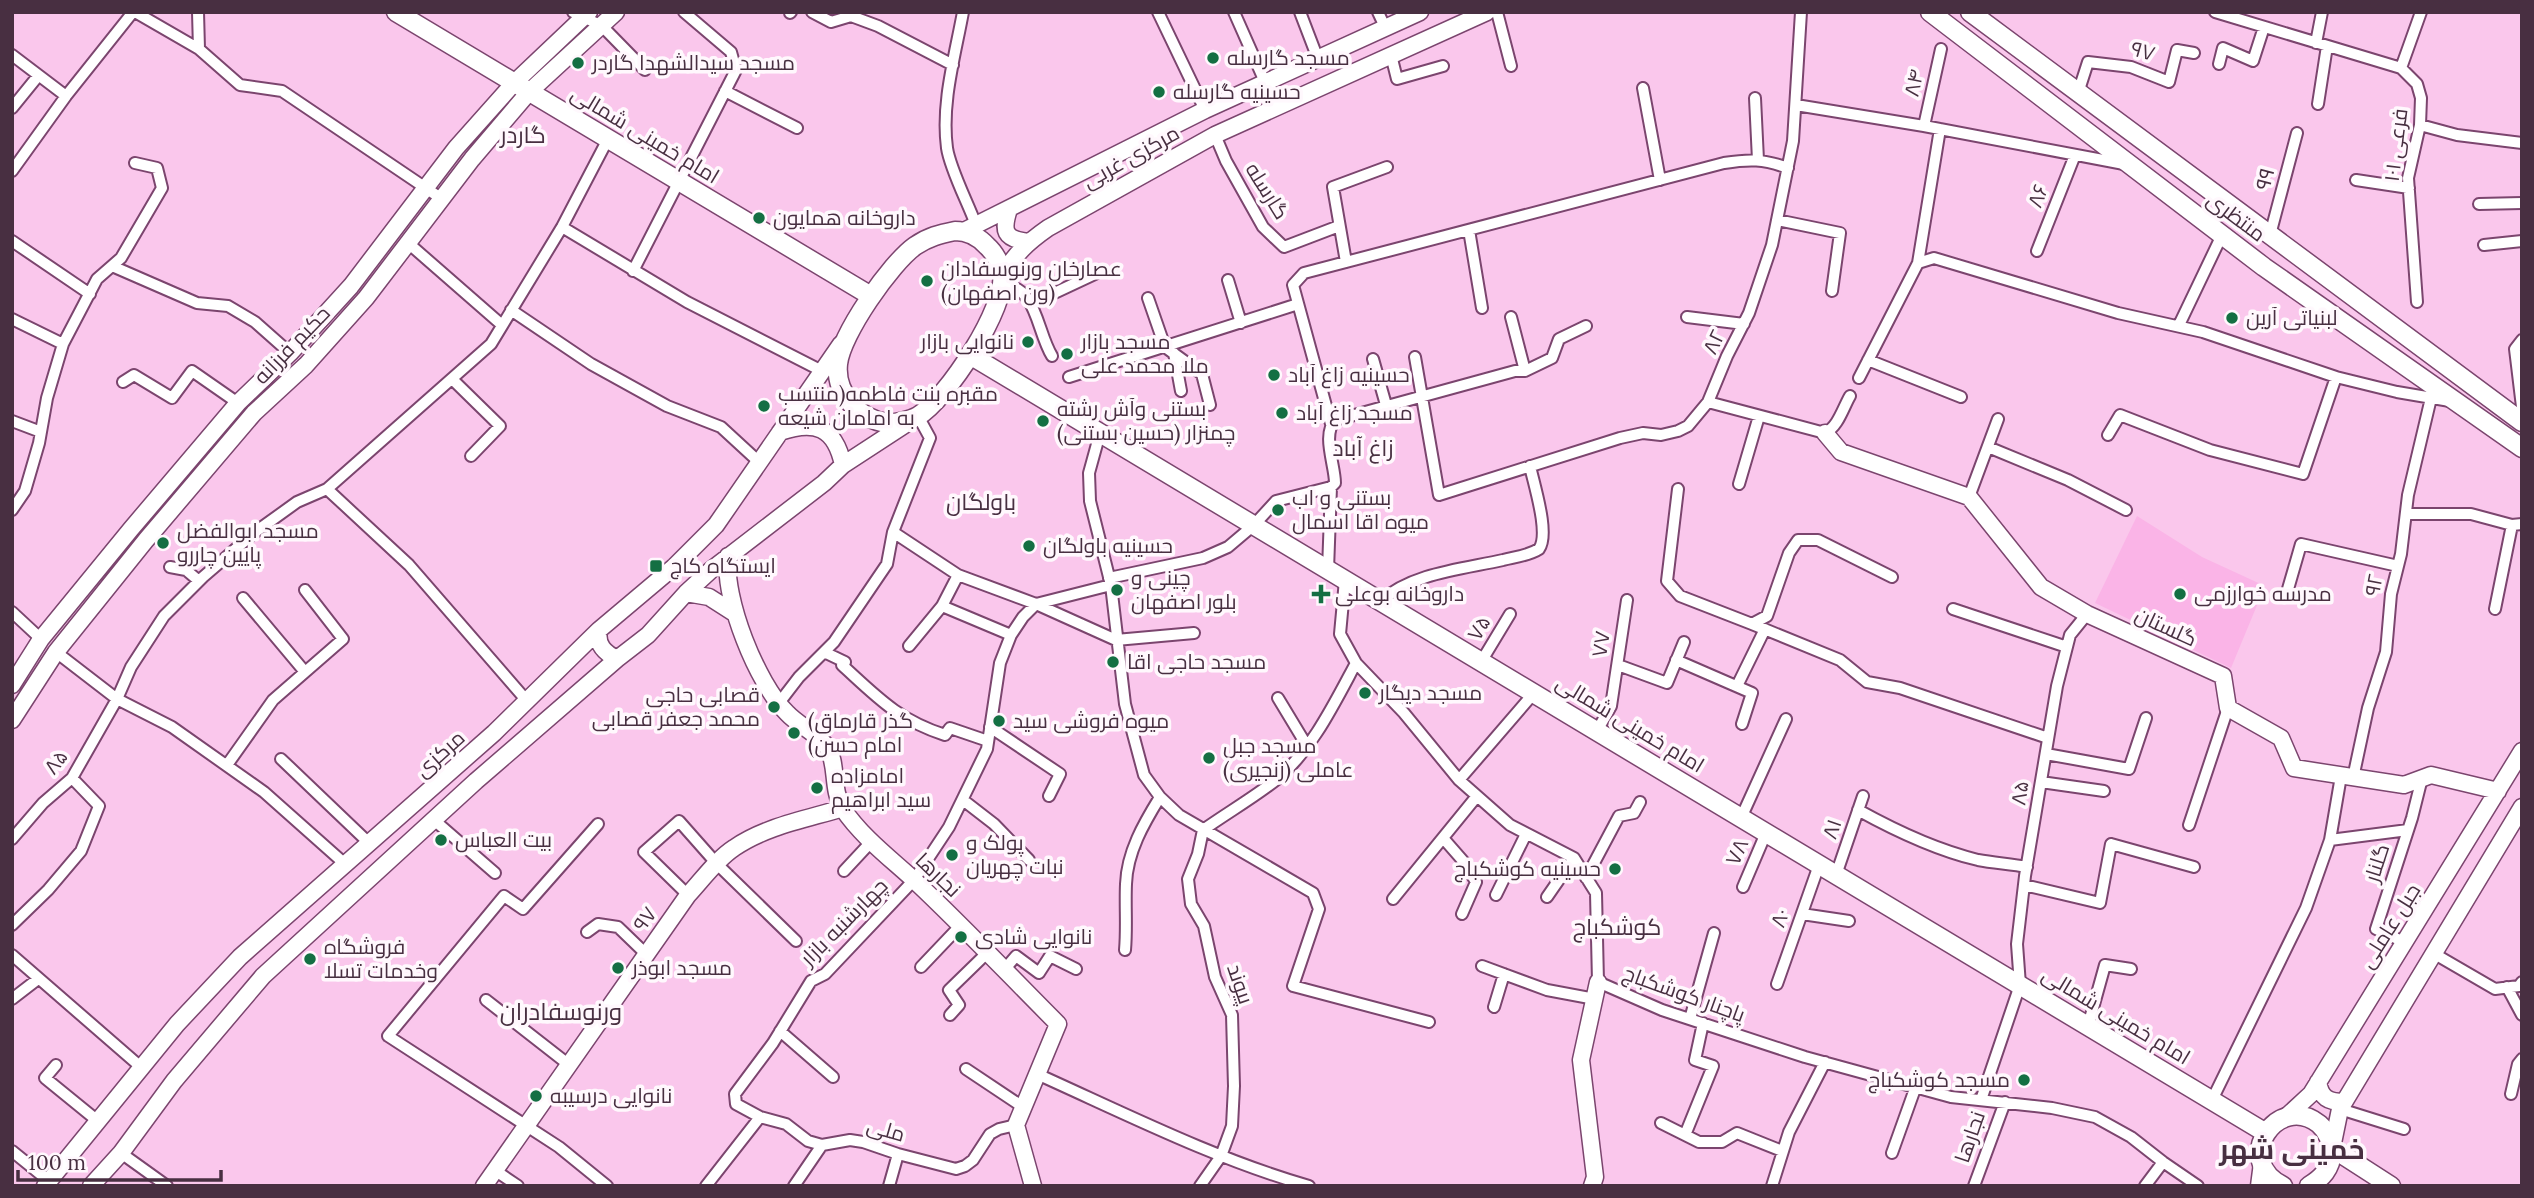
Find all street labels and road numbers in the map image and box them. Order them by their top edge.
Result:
street label: ۹۷ [2128,34,2158,67]
street label: ۸۴ [1897,67,1930,99]
street label: امام خمینی شمالی [566,80,724,190]
street label: فرعی ۱۰۱ [2378,107,2413,183]
street label: مرکزی غربی [1078,119,1184,194]
street label: گارسله [1240,157,1295,224]
street label: ۹۹ [2249,165,2280,193]
street label: ۸۶ [2021,180,2054,211]
street label: منتظری [2202,186,2271,247]
street label: حکیم فرزانه [248,300,336,390]
street label: ۸۲ [1696,325,1731,359]
street label: ۹۲ [2358,572,2389,598]
street label: گلستان [2131,601,2201,653]
street label: ۷۵ [1461,610,1496,645]
street label: ۷۷ [1585,629,1616,659]
street label: امام خمینی شمالی [1551,669,1709,779]
street label: مرکزی [409,724,470,783]
street label: ۸۵ [37,744,74,780]
street label: ۸۵ [2004,779,2035,807]
street label: ۸۱ [1816,815,1847,842]
street label: ۷۸ [1719,834,1754,869]
street label: گلنار [2357,840,2395,886]
street label: نجارها [910,847,967,903]
street label: چهارشنبه بازار [793,872,894,973]
street label: جبل عاملی [2353,878,2426,973]
street label: ۹۷ [627,901,663,936]
street label: ۸۰ [1764,905,1795,931]
street label: پاچنار کوشکباج [1619,959,1749,1029]
street label: پیوند [1220,960,1260,1008]
street label: امام خمینی شمالی [2037,961,2195,1071]
street label: نجارها [1948,1107,1991,1166]
street label: ملی [864,1111,908,1148]

